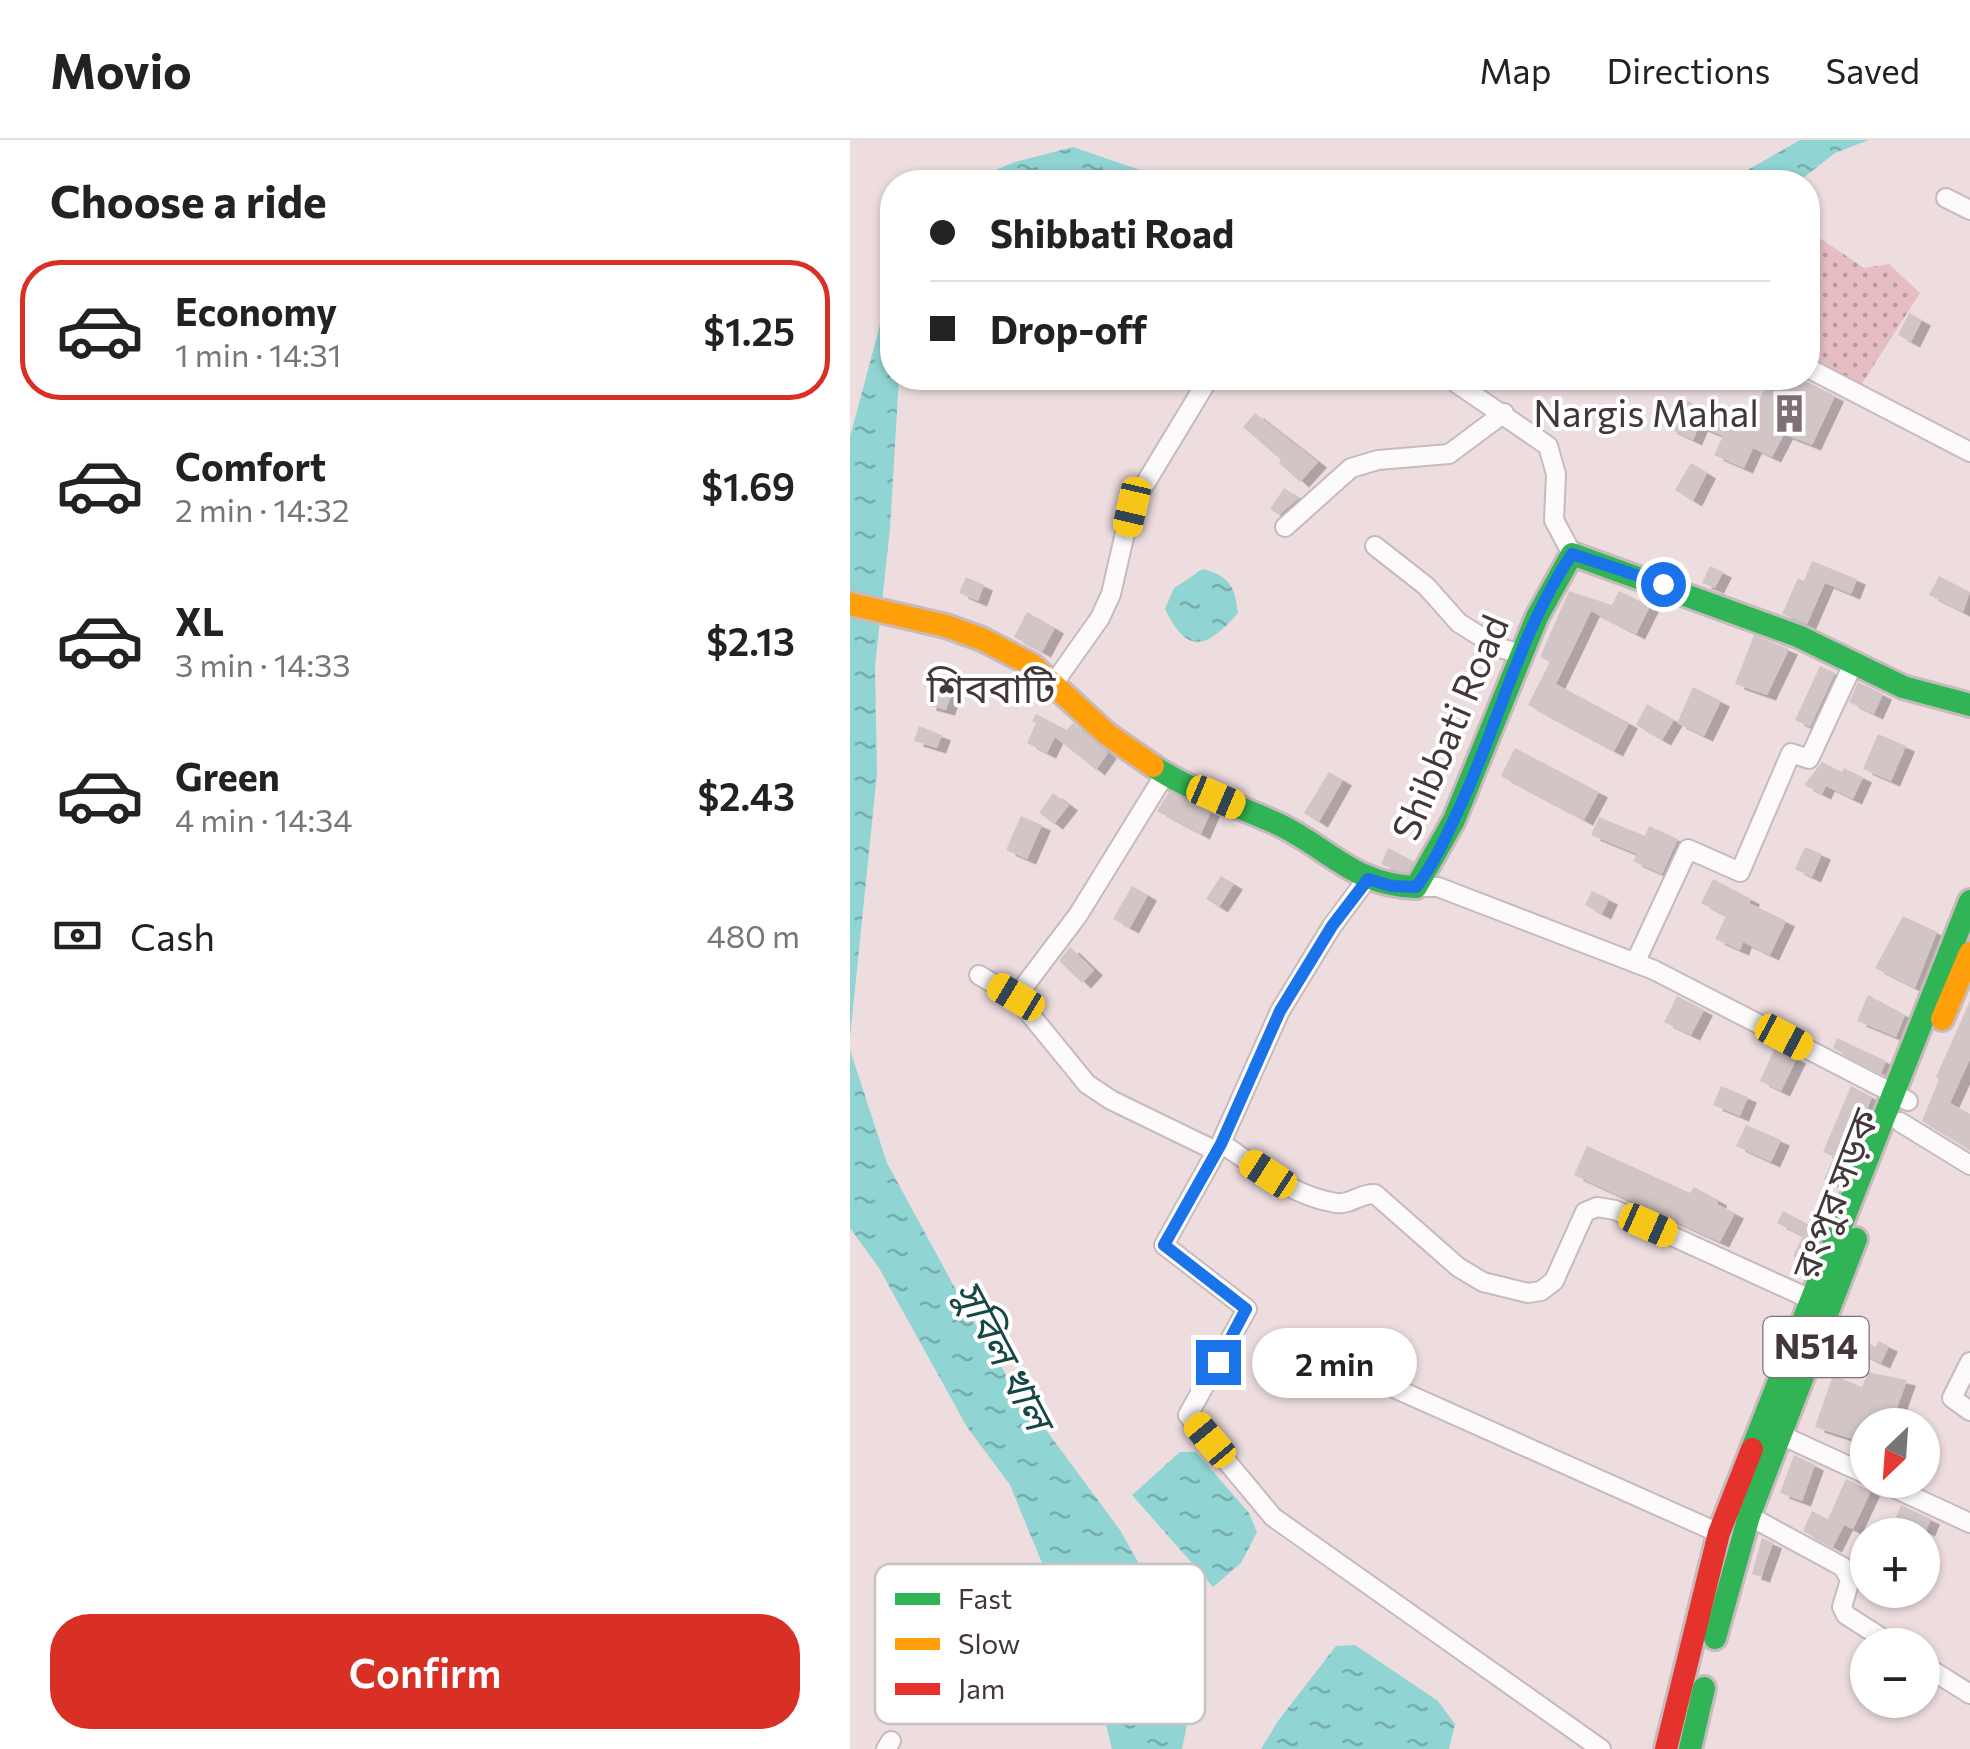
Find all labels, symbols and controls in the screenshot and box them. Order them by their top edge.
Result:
text: Movio [50,40,192,99]
text: Map [1479,48,1551,91]
text: Directions [1606,48,1771,91]
text: Saved [1826,48,1920,91]
text: Choose a ride [50,172,327,227]
text: Shibbati Road [990,209,1234,256]
icon: car [55,285,145,375]
text: Economy [175,287,337,334]
text: Drop-off [990,305,1147,352]
text: $1.25 [703,307,795,354]
text: 1 min · 14:31 [175,334,341,374]
place label: Nargis Mahal [1533,388,1759,435]
building icon: Nargis Mahal [1768,393,1810,435]
icon: car [55,440,145,530]
text: Comfort [175,442,326,489]
text: $1.69 [701,462,795,509]
car [1111,474,1153,540]
text: 2 min · 14:32 [175,489,350,529]
route start [1641,562,1686,607]
icon: car [55,595,145,685]
text: XL [175,597,224,644]
street label: Shibbati Road [1380,607,1517,847]
text: $2.13 [706,617,795,664]
text: 3 min · 14:33 [175,644,351,684]
district label: শিববাটি [926,662,1056,711]
icon: car [55,750,145,840]
text: Green [175,752,280,799]
car [1183,771,1249,823]
text: $2.43 [697,772,795,819]
text: 4 min · 14:34 [175,799,353,839]
icon: cash [50,908,105,963]
text: Cash [130,912,215,959]
text: 480 m [706,915,800,955]
car [983,969,1049,1025]
car [1750,1010,1818,1064]
street label: রংপুর সড়ক [1780,1100,1889,1286]
car [1235,1145,1301,1203]
car [1614,1199,1682,1251]
water label: সুবিল খাল [944,1271,1068,1444]
road number: N514 [1764,1317,1868,1377]
callout: 2 min [1253,1327,1418,1397]
route end [1196,1340,1241,1385]
text: 2 min [1295,1343,1374,1383]
car [1179,1407,1241,1473]
north arrow [1850,1408,1940,1498]
map controls [1850,1408,1940,1718]
button: + [1850,1518,1940,1608]
legend [875,1564,1205,1724]
text: Fast [958,1581,1012,1615]
button: Confirm [50,1614,800,1729]
text: Slow [958,1626,1020,1660]
button: − [1850,1628,1940,1718]
text: Jam [958,1671,1005,1705]

